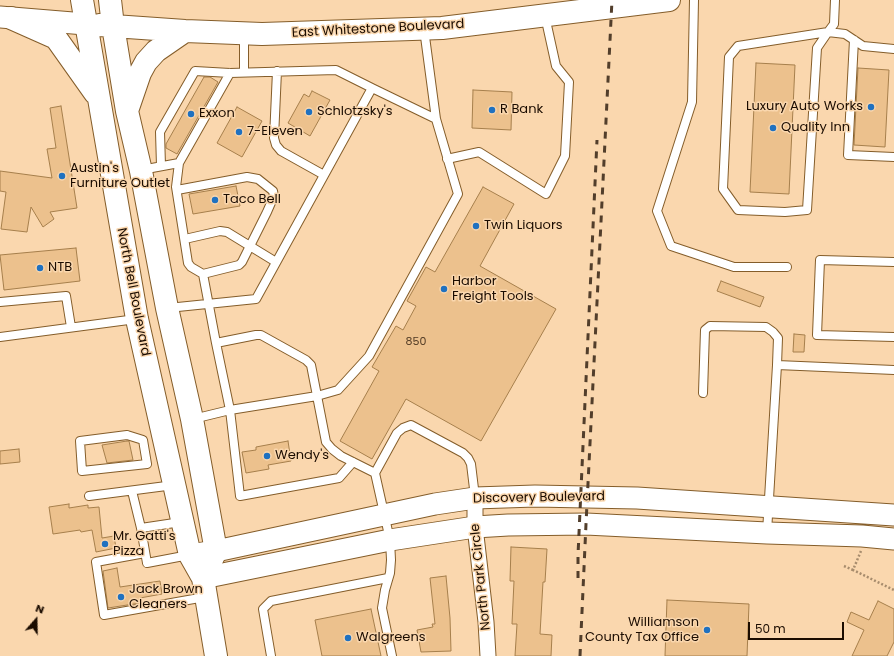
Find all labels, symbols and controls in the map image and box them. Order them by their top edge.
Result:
street label: East Whitestone Boulevard [291,17,465,41]
place label: Luxury Auto Works [746,99,863,115]
place label: R Bank [500,102,543,118]
marker: Luxury Auto Works [866,102,876,112]
place label: Schlotzsky's [317,104,393,120]
marker: R Bank [487,105,497,115]
place label: Exxon [199,106,235,122]
marker: Schlotzsky's [304,107,314,117]
marker: Exxon [186,109,196,119]
place label: Quality Inn [781,120,850,136]
marker: Quality Inn [768,123,778,133]
place label: 7-Eleven [247,124,303,140]
marker: 7-Eleven [234,127,244,137]
place label: Austin's Furniture Outlet [70,161,170,192]
marker: Austin's Furniture Outlet [57,171,67,181]
place label: Taco Bell [223,192,281,208]
marker: Taco Bell [210,195,220,205]
place label: Twin Liquors [484,218,563,234]
marker: Twin Liquors [471,221,481,231]
street label: North Bell Boulevard [113,227,153,357]
place label: NTB [48,260,72,276]
marker: NTB [35,263,45,273]
place label: Harbor Freight Tools [452,274,534,305]
marker: Harbor Freight Tools [439,284,449,294]
house number: 850 [406,335,426,349]
place label: Wendy's [275,448,329,464]
marker: Wendy's [262,451,272,461]
street label: Discovery Boulevard [473,489,605,507]
street label: North Park Circle [468,523,494,631]
place label: Mr. Gatti's Pizza [113,529,176,560]
marker: Mr. Gatti's Pizza [100,539,110,549]
place label: Jack Brown Cleaners [129,582,203,613]
marker: Jack Brown Cleaners [116,592,126,602]
north arrow [16,600,56,640]
text: N [33,600,47,618]
scale bar [750,614,846,640]
place label: Williamson County Tax Office [585,615,699,646]
text: 50 m [755,620,786,637]
marker: Williamson County Tax Office [702,625,712,635]
place label: Walgreens [356,630,426,646]
marker: Walgreens [343,633,353,643]

